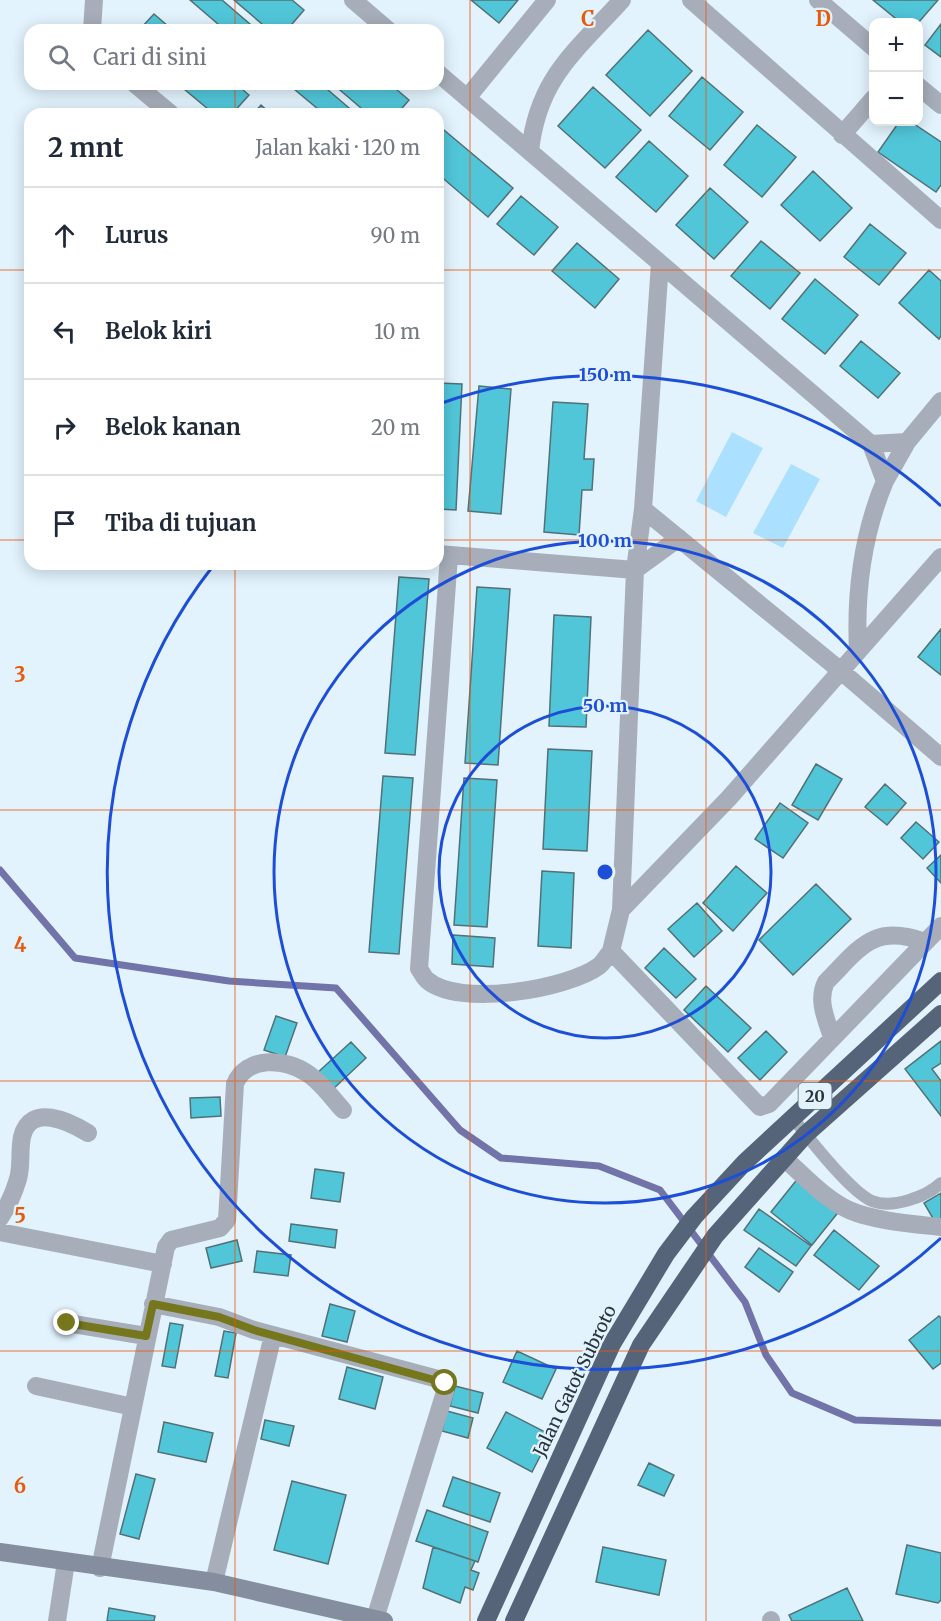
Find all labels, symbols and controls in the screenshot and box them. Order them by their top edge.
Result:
text: C [581,6,595,31]
text: D [815,6,831,31]
map controls [869,18,923,126]
button: + [869,18,923,72]
search box [24,24,444,90]
icon: search [45,41,78,74]
text: Cari di sini [93,43,207,71]
button: − [869,72,923,126]
text: 2 mnt [48,131,123,164]
text: Jalan kaki · 120 m [255,135,420,160]
icon: ahead [48,219,81,252]
text: Lurus [105,221,168,249]
text: 90 m [370,223,420,248]
icon: left [48,315,81,348]
text: Belok kiri [105,317,212,345]
text: 10 m [374,319,420,344]
text: 150 m [579,363,631,386]
icon: right [48,411,81,444]
text: Belok kanan [105,413,241,441]
text: 20 m [371,415,420,440]
icon: arrive [48,507,81,540]
text: Tiba di tujuan [105,509,256,537]
text: 100 m [578,529,632,552]
text: 3 [14,662,26,687]
text: 50 m [583,694,627,717]
centre of rings [595,862,615,882]
text: 4 [14,932,27,957]
road number: 20 [798,1083,832,1109]
text: 5 [14,1203,26,1228]
street label: Jalan Gatot Subroto [527,1301,621,1461]
route end [53,1309,79,1335]
route start [431,1369,457,1395]
text: 6 [14,1473,26,1498]

